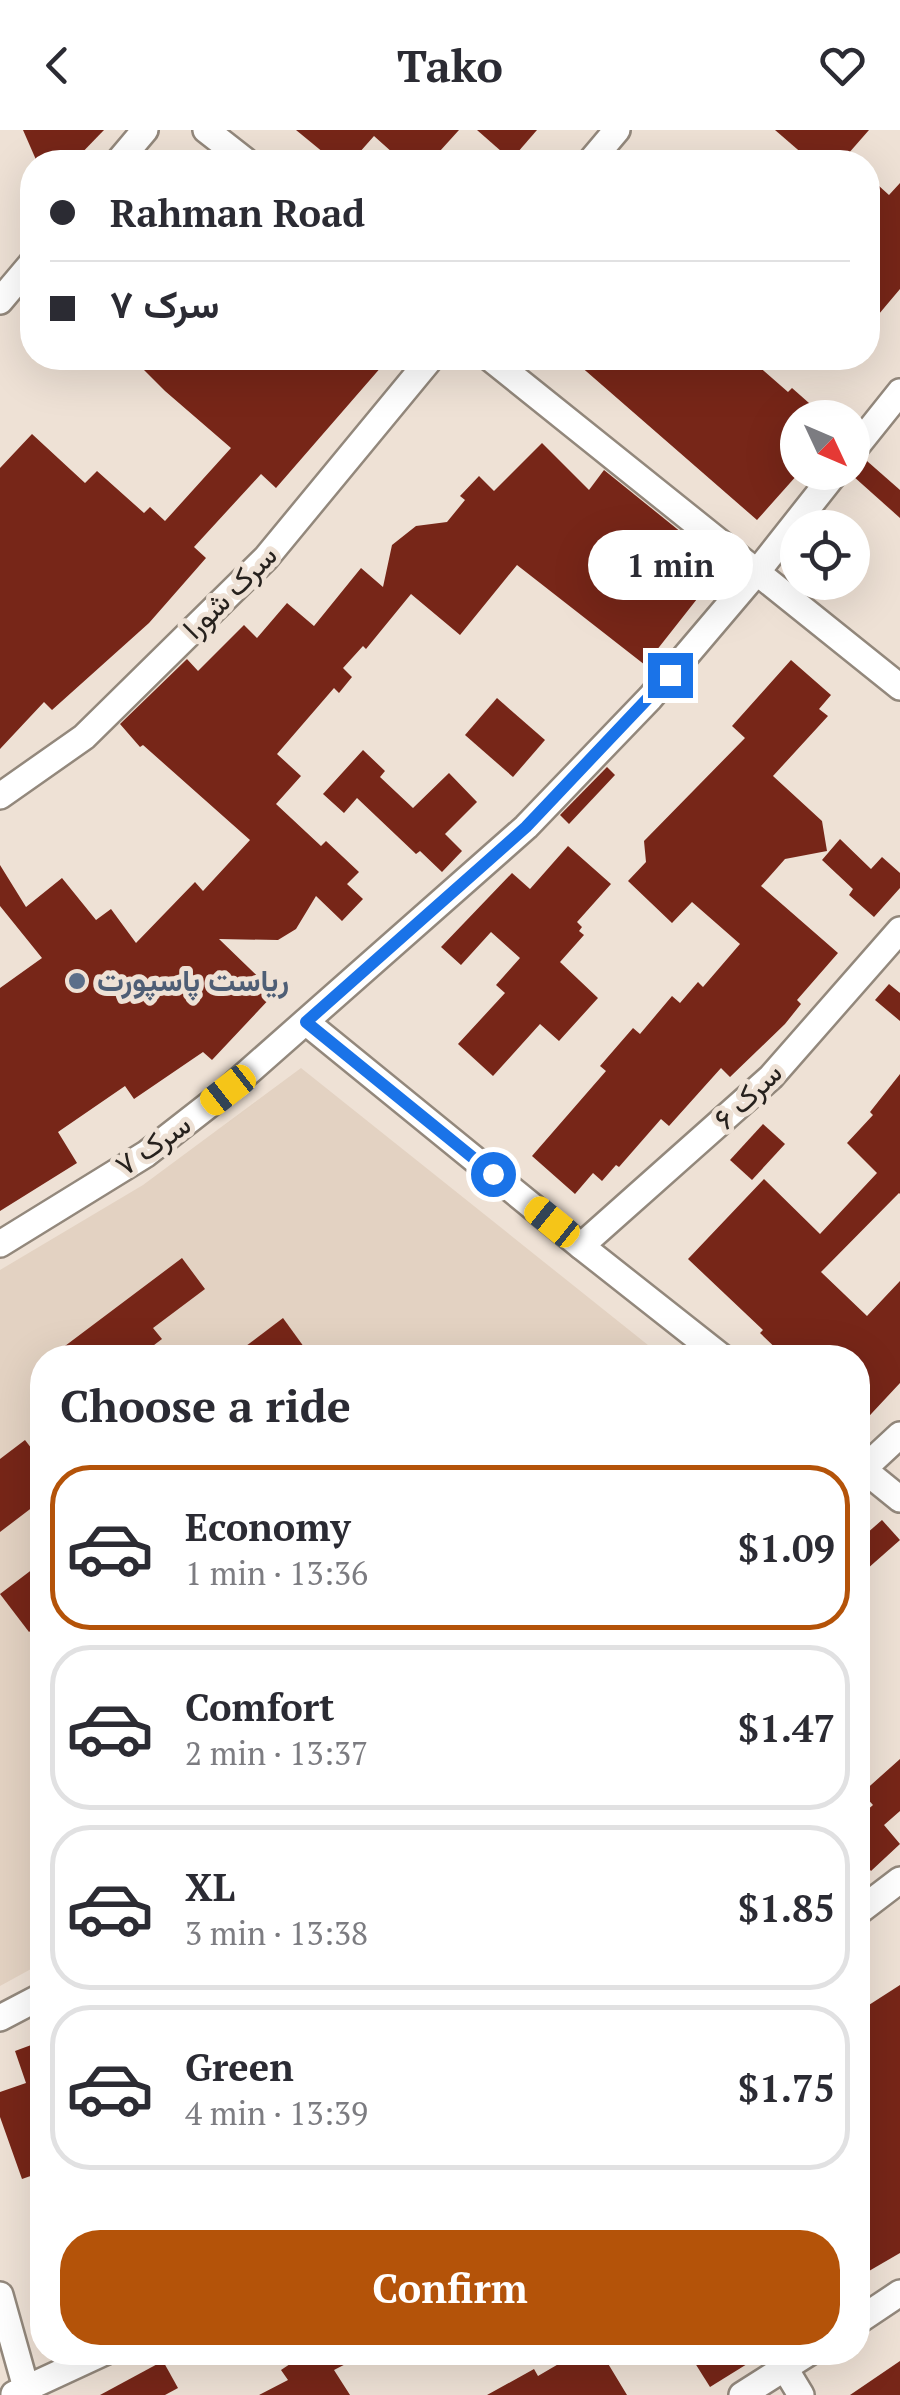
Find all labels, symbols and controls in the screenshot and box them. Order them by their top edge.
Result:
text: Tako [397,35,503,95]
icon: back [30,38,85,93]
icon: heart [815,38,870,93]
text: Rahman Road [110,188,365,238]
text: سرک ۷ [110,279,219,329]
north arrow [780,400,870,490]
map controls [780,400,870,600]
button: locate [780,510,870,600]
callout: 1 min [588,530,752,600]
street label: سرک شورا [173,535,285,647]
text: 1 min [627,544,714,586]
route end [648,653,693,698]
place label: ریاست پاسپورت [97,960,289,1001]
marker: ریاست پاسپورت [66,970,88,992]
street label: سرک ۶ [704,1053,790,1138]
car [195,1060,261,1120]
street label: سرک ۷ [107,1104,198,1185]
route start [471,1152,516,1197]
car [519,1191,585,1253]
text: Choose a ride [60,1375,351,1435]
text: Economy [185,1502,351,1552]
icon: car [65,1503,155,1593]
text: $1.09 [738,1523,835,1573]
text: 1 min · 13:36 [185,1552,368,1594]
text: Comfort [185,1682,334,1732]
icon: car [65,1683,155,1773]
text: $1.47 [738,1703,835,1753]
text: 2 min · 13:37 [185,1732,368,1774]
text: XL [185,1862,235,1912]
icon: car [65,1863,155,1953]
text: $1.85 [738,1883,835,1933]
text: 3 min · 13:38 [185,1912,368,1954]
text: Green [185,2042,294,2092]
icon: car [65,2043,155,2133]
text: $1.75 [738,2063,835,2113]
text: 4 min · 13:39 [185,2092,368,2134]
button: Confirm [60,2230,840,2345]

